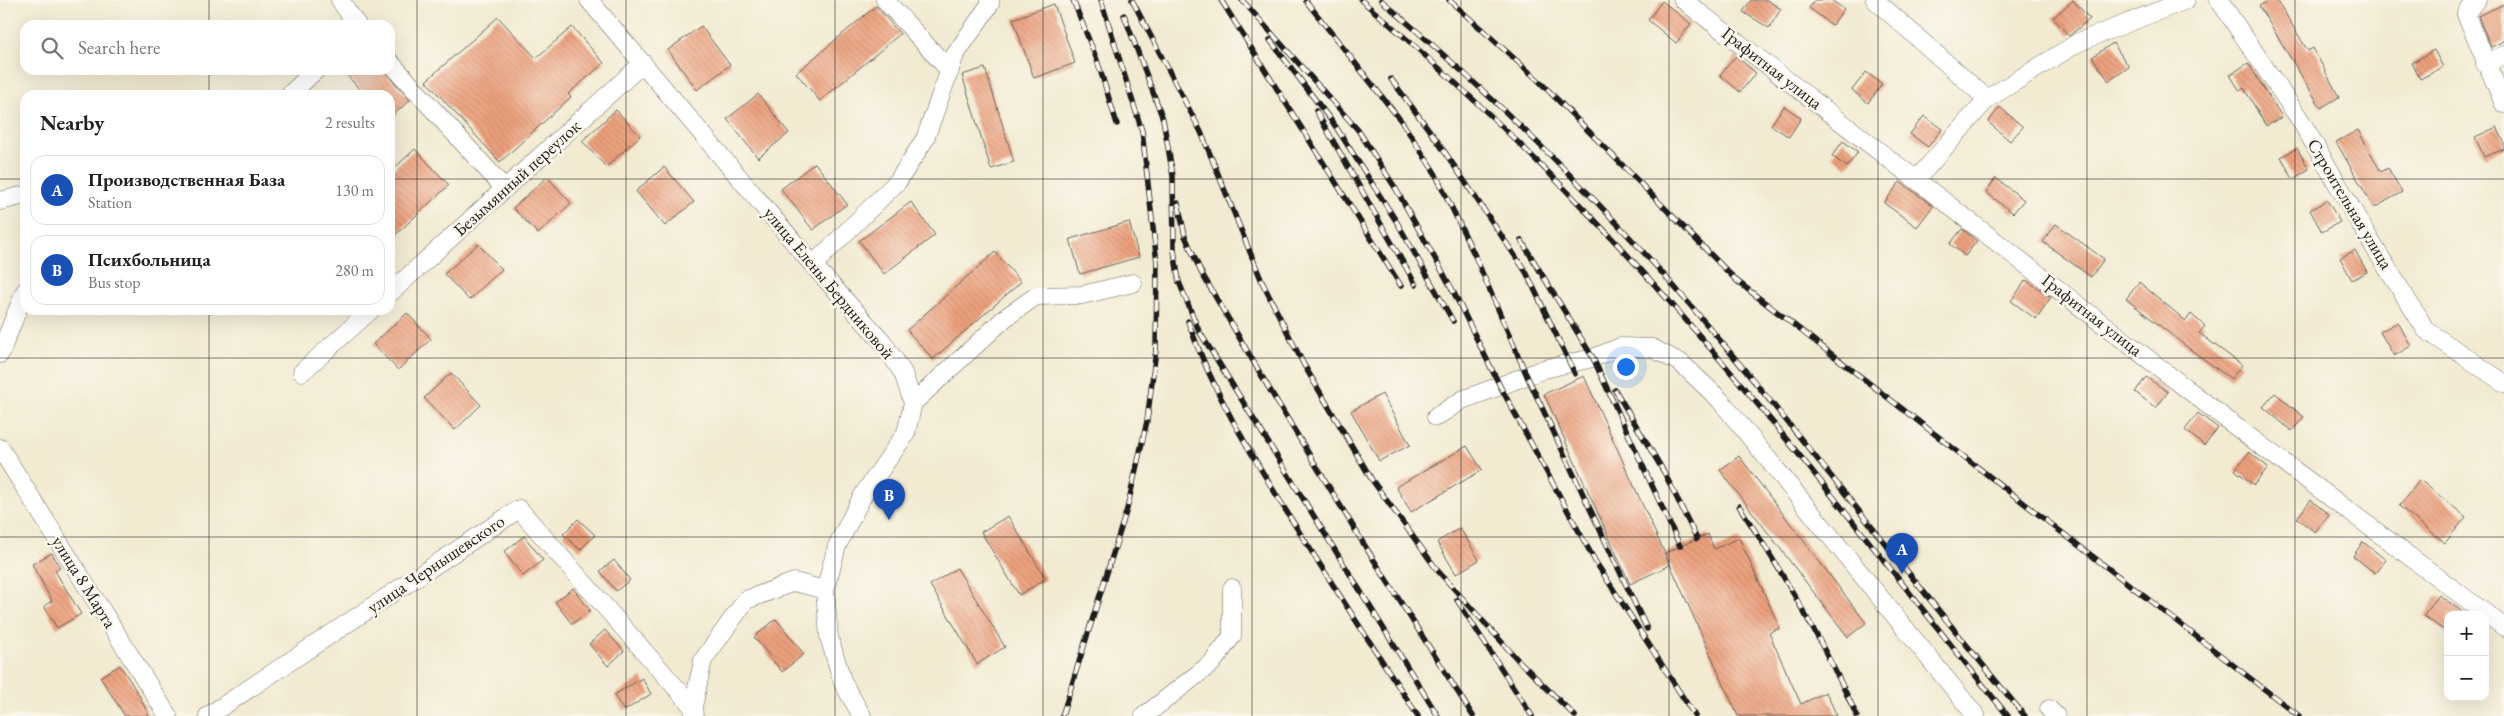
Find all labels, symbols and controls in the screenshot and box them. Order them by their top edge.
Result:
search box [20,20,395,75]
street label: Графитная улица [1717,21,1828,115]
icon: search [38,34,66,62]
text: Search here [78,35,160,60]
text: Nearby [40,109,104,136]
text: 2 results [325,112,375,133]
street label: Безымянный переулок [448,114,585,241]
street label: Строительная улица [2302,134,2399,274]
text: Производственная База [88,167,285,192]
text: A [51,180,63,201]
text: 130 m [335,180,374,201]
text: Station [88,192,132,213]
street label: улица Елены Бердниковой [759,202,900,364]
text: Психбольница [88,247,211,272]
text: B [52,260,62,281]
text: 280 m [335,260,374,281]
street label: Графитная улица [2037,268,2148,362]
text: Bus stop [88,272,141,293]
your location [1613,354,1639,380]
pin: B [873,479,905,520]
street label: улица Чернышевского [362,509,509,618]
street label: улица 8 Марта [47,531,122,633]
pin: A [1886,533,1918,574]
map controls [2444,611,2489,701]
button: + [2444,611,2489,656]
button: − [2444,656,2489,701]

